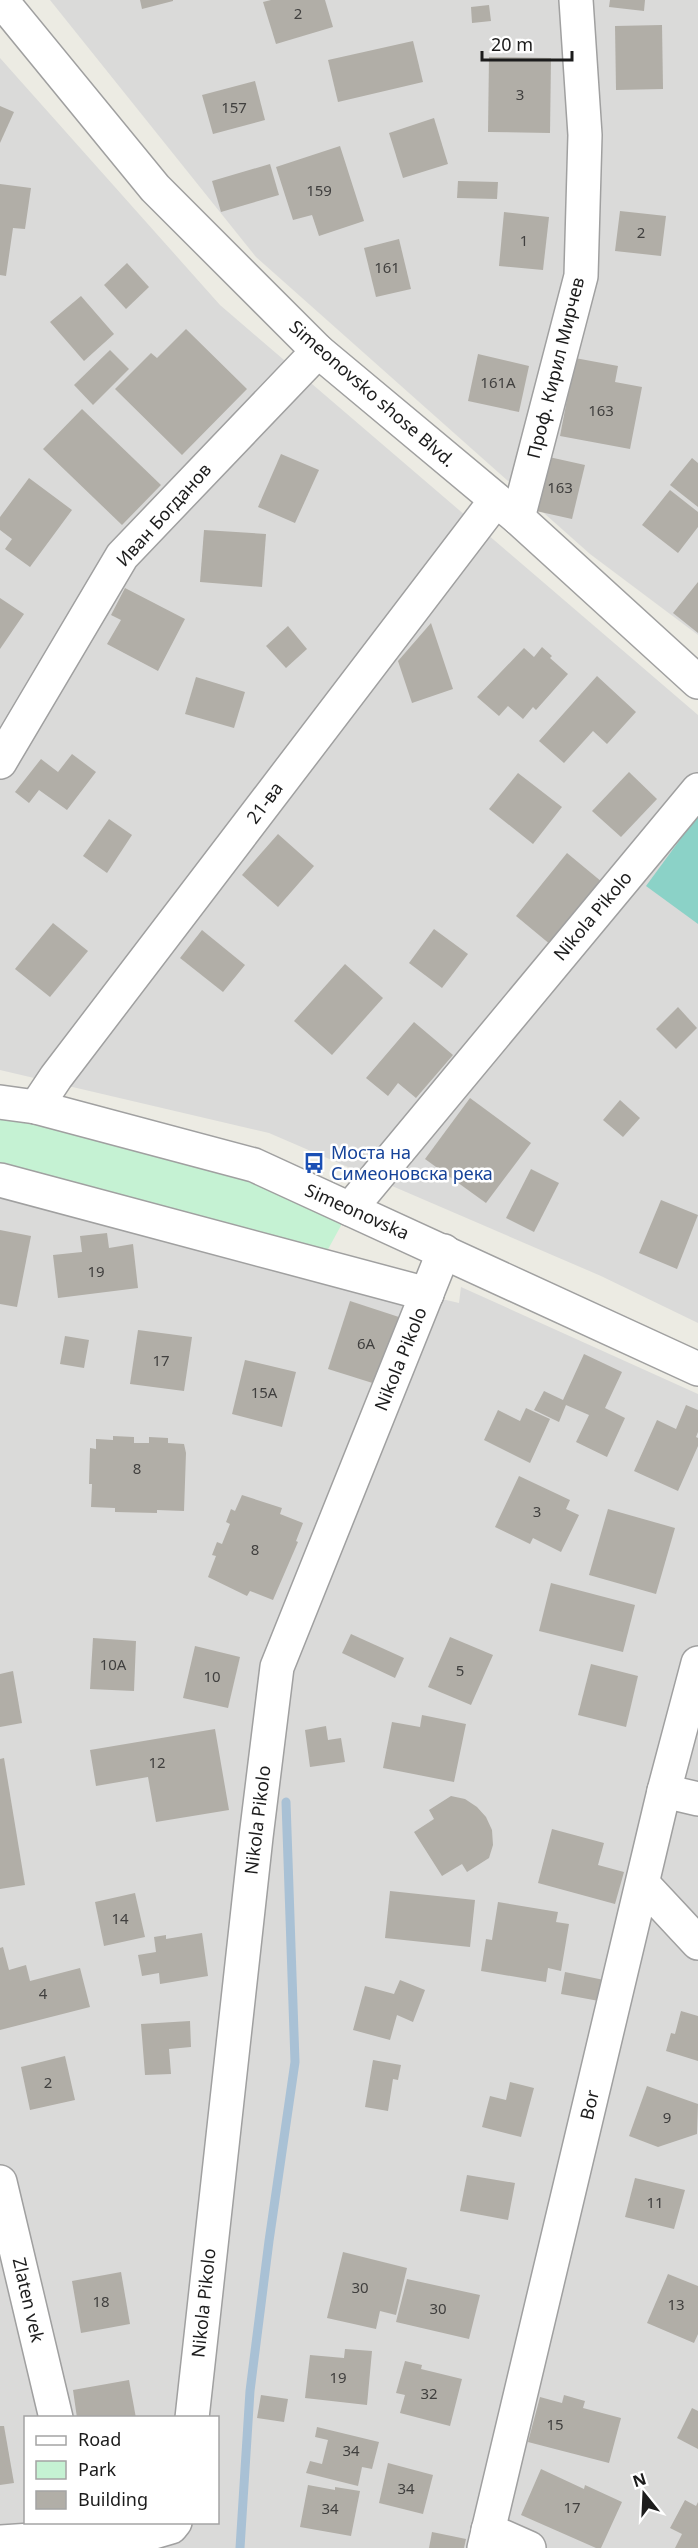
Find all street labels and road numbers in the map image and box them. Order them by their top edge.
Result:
street label: Проф. Кирил Мирчев [521,274,589,461]
street label: Simeonovsko shose Blvd. [285,314,461,472]
street label: Иван Богданов [110,458,216,571]
street label: 21-ва [241,777,288,828]
street label: Nikola Pikolo [548,866,637,965]
street label: Simeonovska [302,1177,413,1245]
street label: Nikola Pikolo [368,1303,432,1414]
street label: Nikola Pikolo [238,1764,276,1876]
street label: Bor [574,2087,604,2122]
street label: Nikola Pikolo [185,2247,221,2359]
street label: Zlaten vek [8,2255,50,2345]

